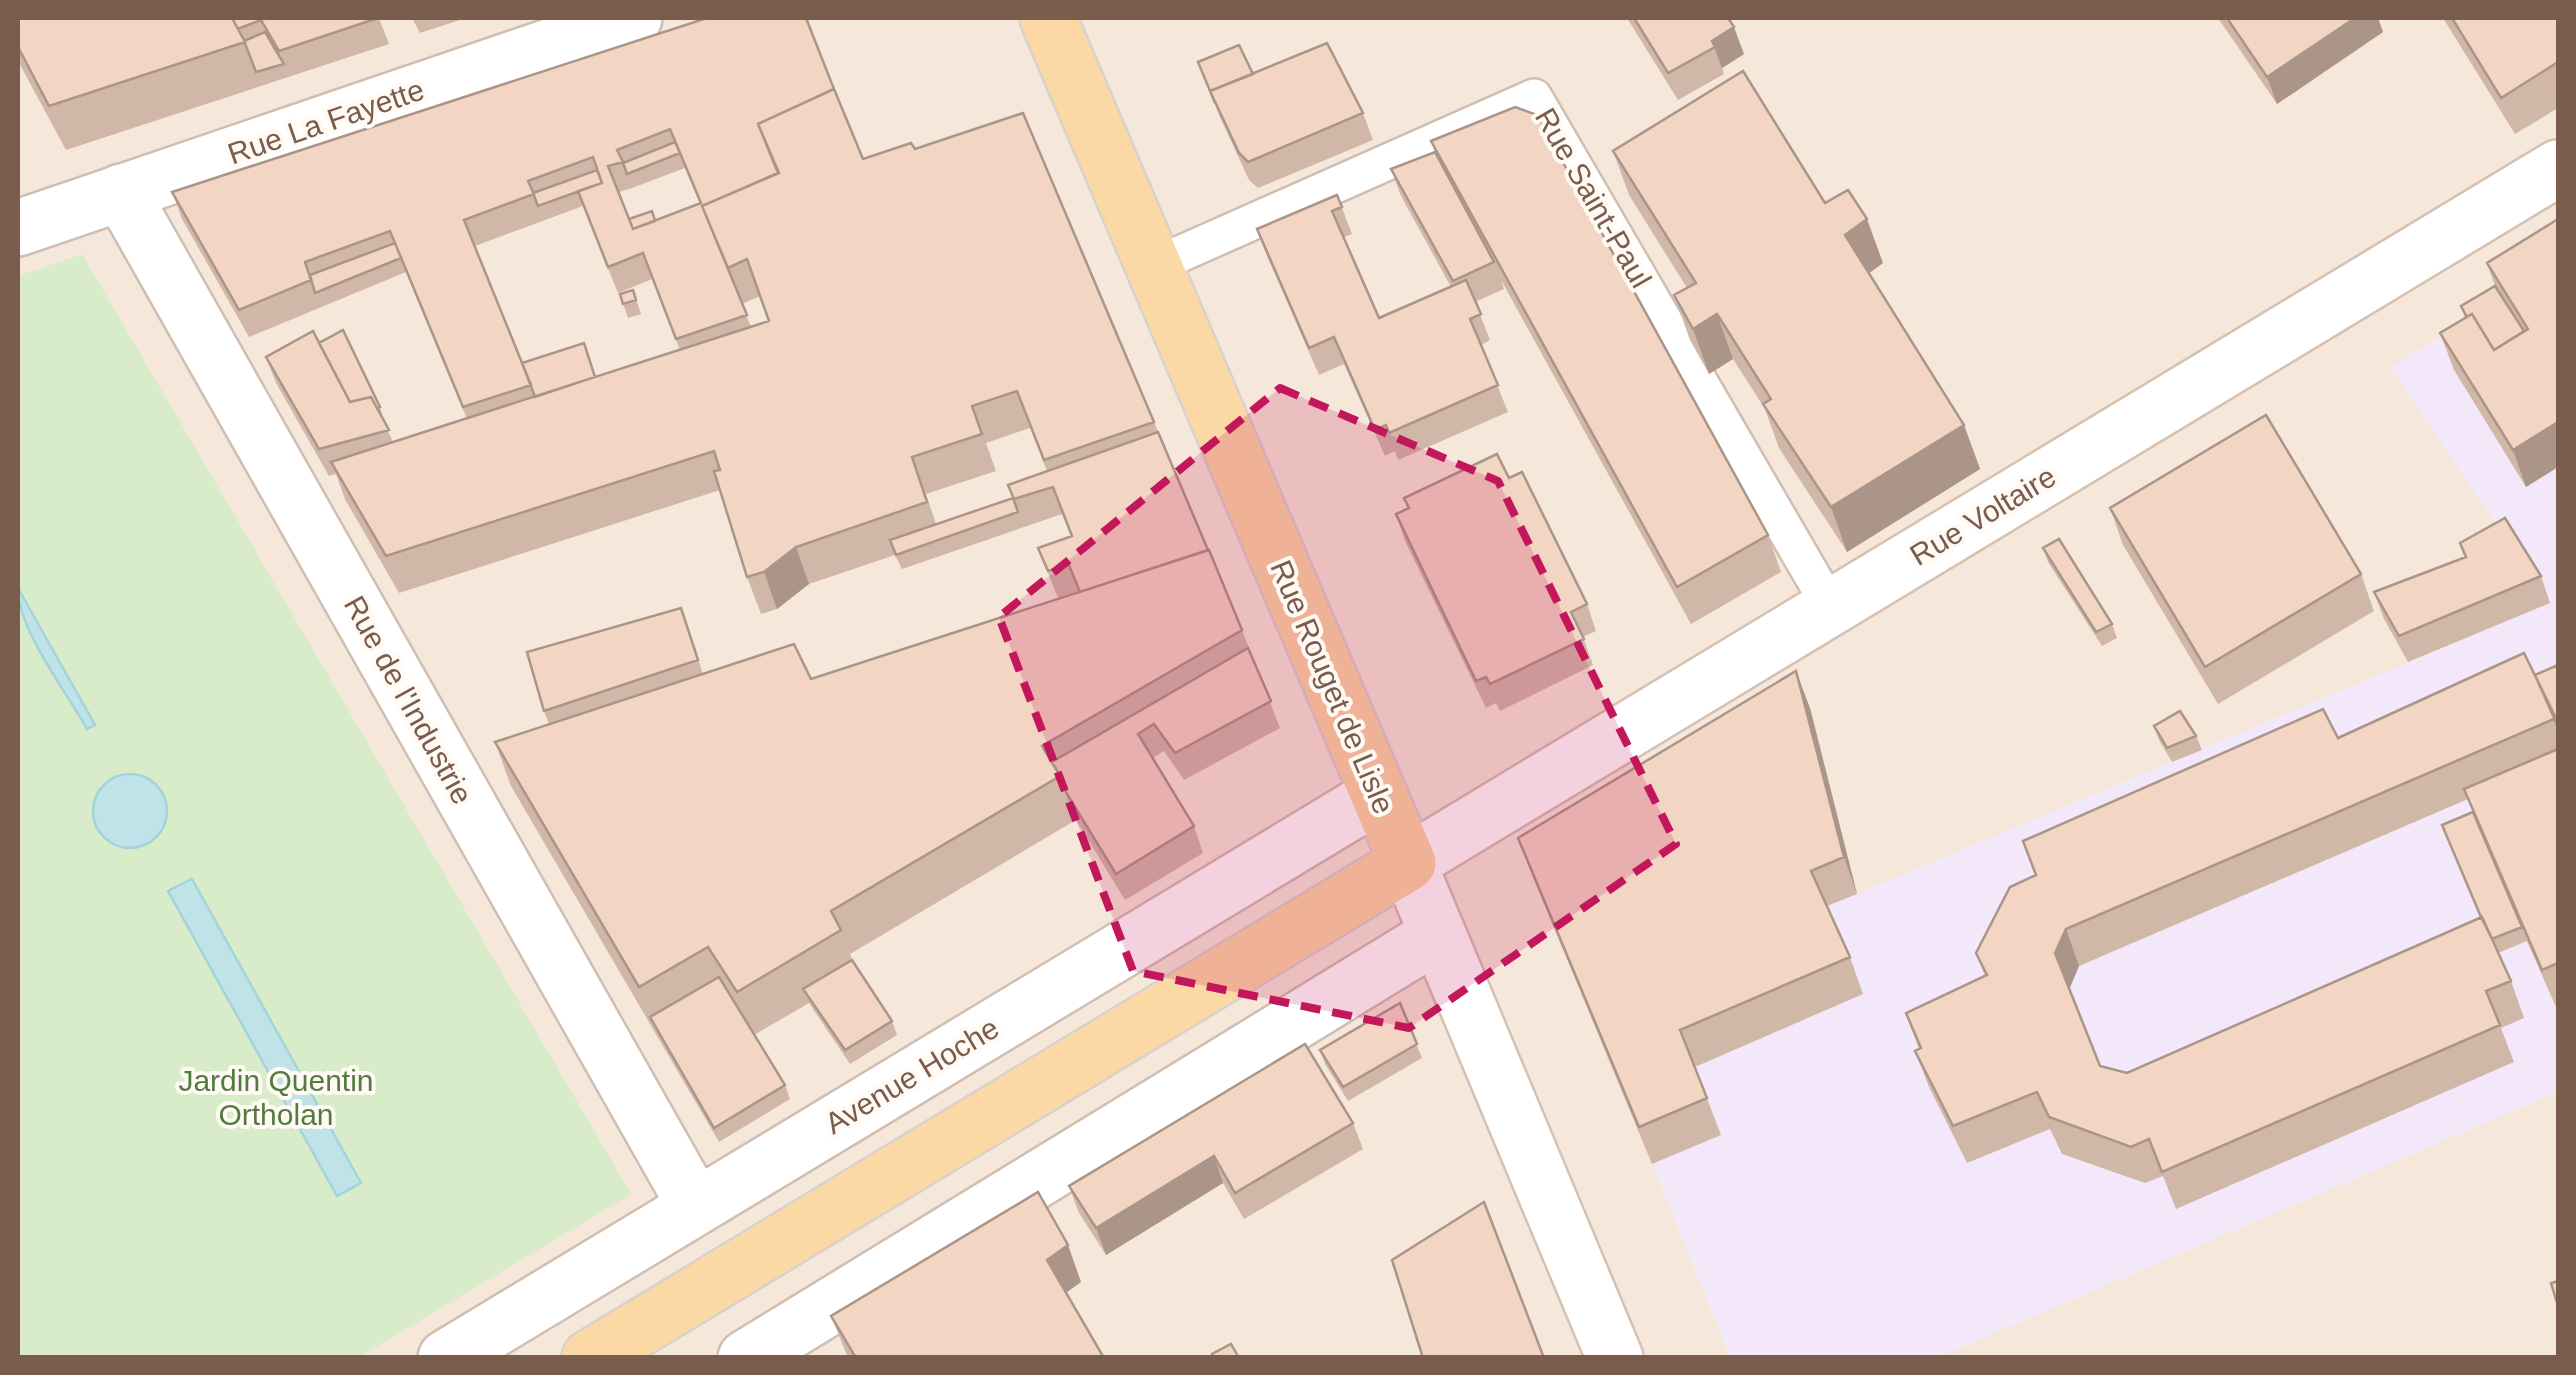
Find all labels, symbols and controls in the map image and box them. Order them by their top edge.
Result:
street label: Rue La Fayette [223,73,428,171]
street label: Rue Saint-Paul [1529,102,1658,293]
street label: Rue Voltaire [1904,459,2061,572]
street label: Rue Rouget de Lisle [1264,555,1401,818]
street label: Rue de l'Industrie [338,590,479,809]
street label: Avenue Hoche [819,1011,1004,1140]
park label: Jardin Quentin Ortholan [178,1064,374,1131]

